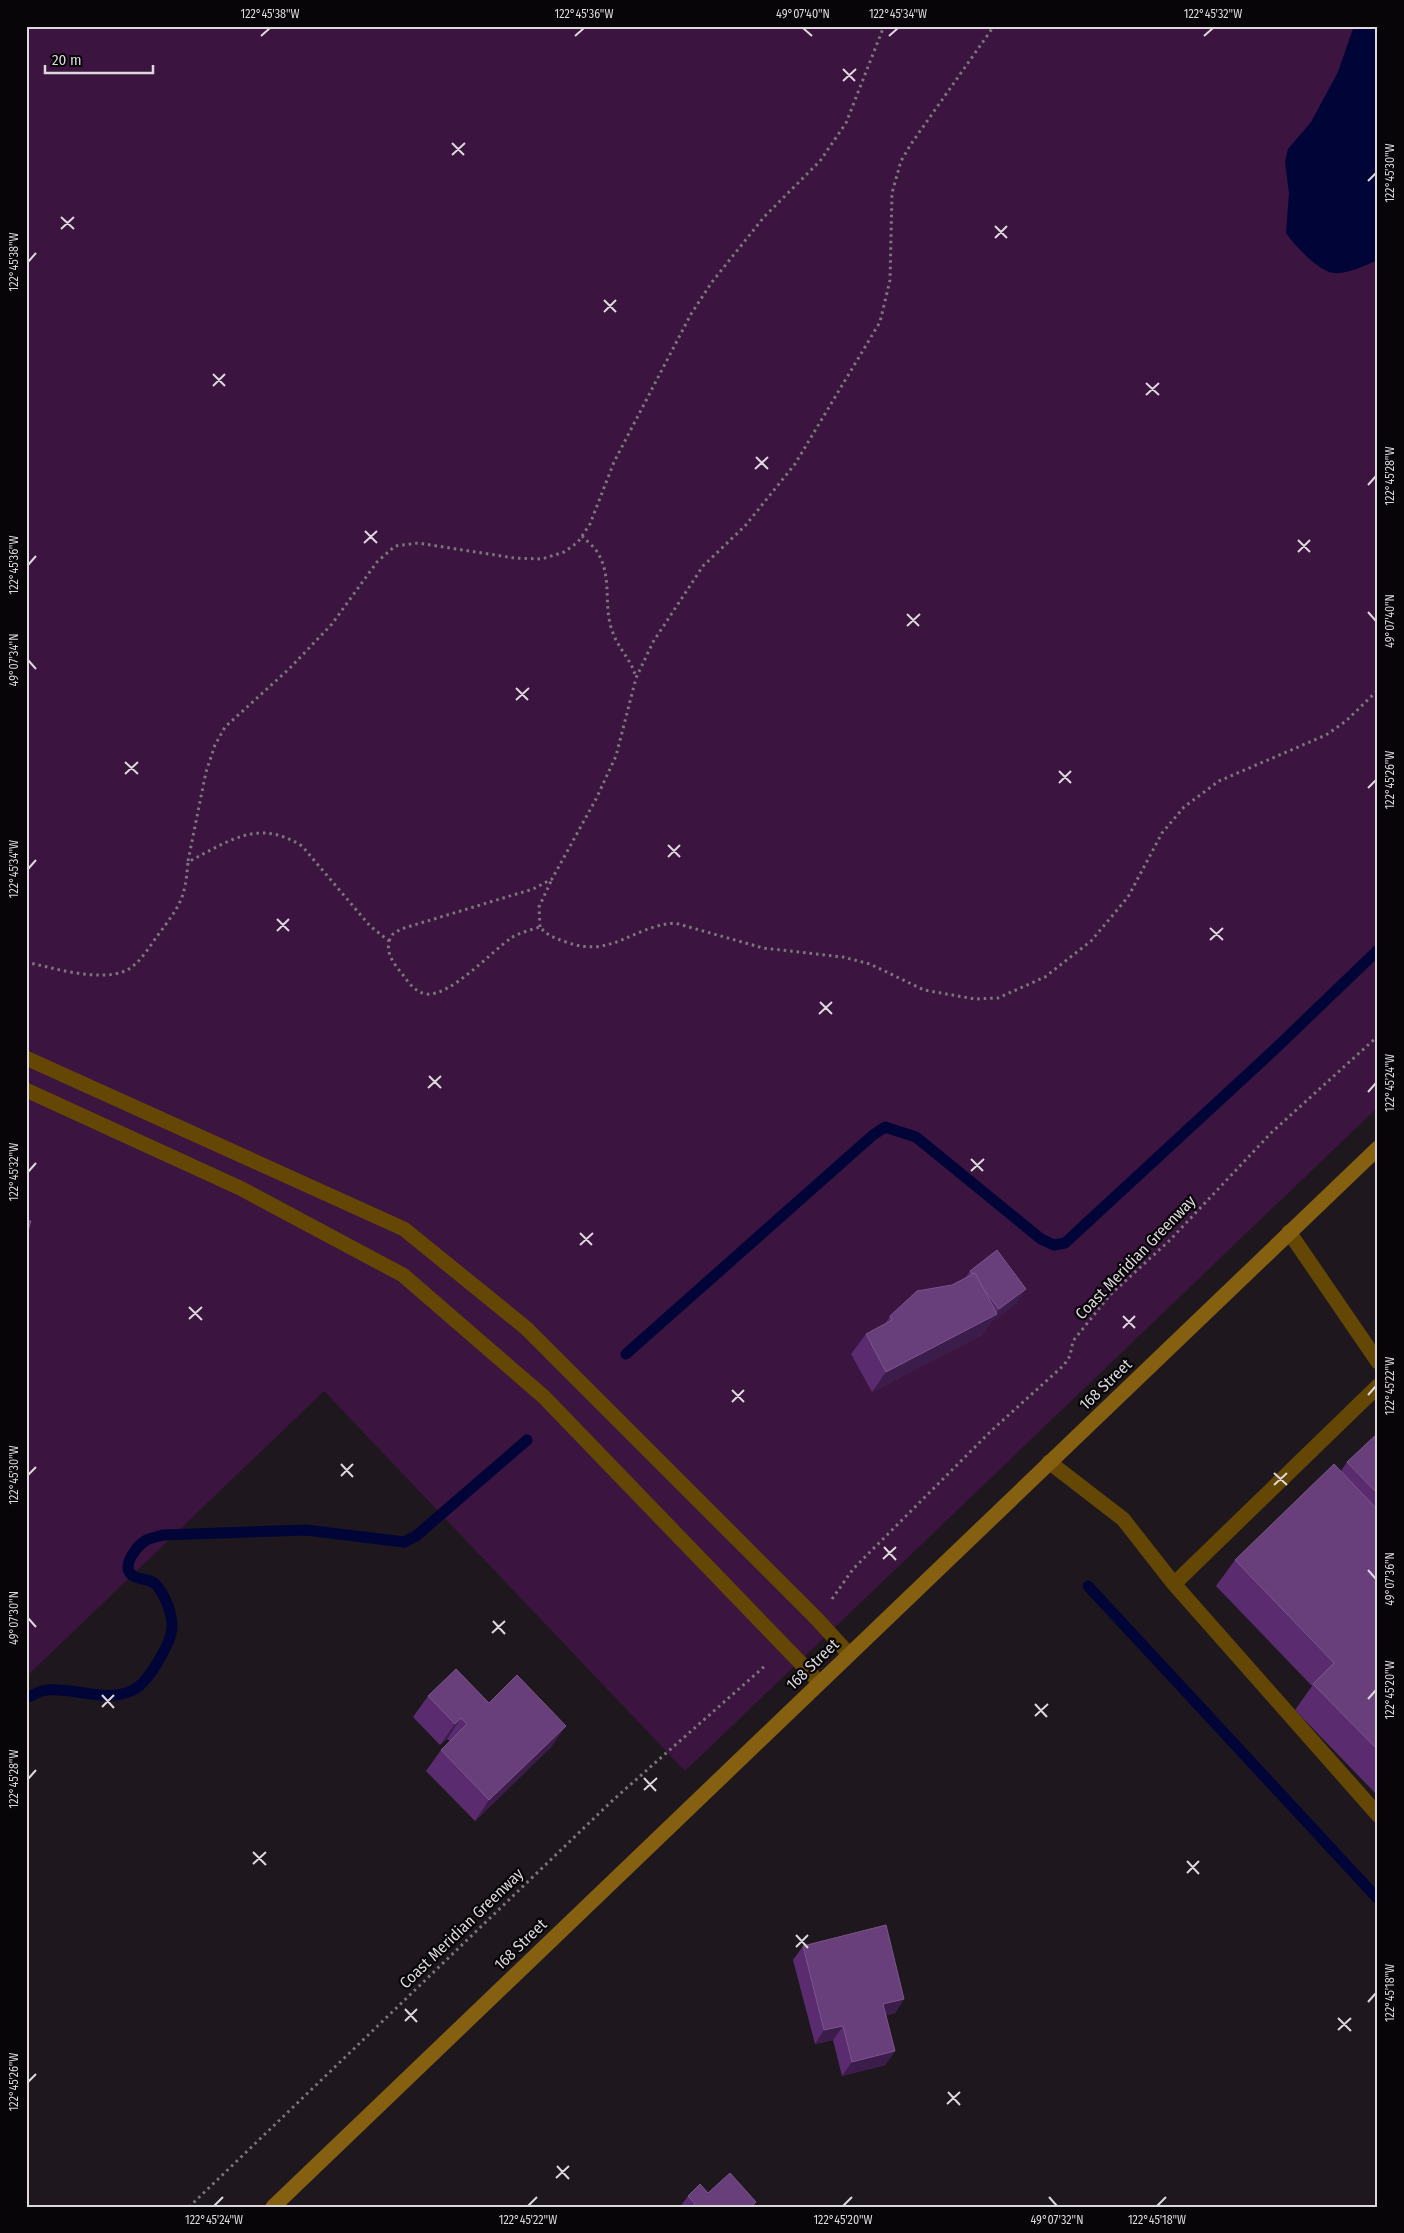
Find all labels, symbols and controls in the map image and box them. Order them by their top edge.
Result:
text: 122°45'38"W [241,7,299,21]
text: 122°45'36"W [555,7,613,21]
text: 49°07'40"N [776,7,830,21]
text: 122°45'34"W [869,7,927,21]
text: 122°45'32"W [1184,7,1242,21]
scale bar [45,42,152,74]
text: 20 m [52,51,82,69]
text: 122°45'30"W [1383,143,1397,203]
text: 122°45'38"W [7,233,21,291]
text: 122°45'28"W [1383,447,1397,505]
text: 122°45'36"W [7,536,21,594]
text: 49°07'40"N [1383,594,1397,648]
text: 49°07'34"N [7,634,21,686]
text: 122°45'26"W [1383,751,1397,809]
text: 122°45'34"W [7,840,21,898]
text: 122°45'24"W [1383,1054,1397,1112]
text: 122°45'32"W [7,1143,21,1201]
street label: Coast Meridian Greenway [1071,1191,1200,1323]
street label: 168 Street [1075,1354,1136,1414]
text: 122°45'22"W [1383,1357,1397,1415]
text: 122°45'30"W [7,1445,21,1505]
text: 49°07'36"N [1383,1552,1397,1606]
text: 49°07'30"N [7,1591,21,1645]
street label: 168 Street [782,1634,843,1694]
text: 122°45'20"W [1383,1660,1397,1720]
text: 122°45'28"W [7,1750,21,1808]
street label: Coast Meridian Greenway [395,1864,528,1992]
street label: 168 Street [490,1914,551,1974]
text: 122°45'18"W [1383,1964,1397,2022]
text: 122°45'26"W [7,2053,21,2111]
text: 122°45'24"W [185,2213,243,2227]
text: 122°45'22"W [499,2213,557,2227]
text: 122°45'20"W [813,2213,873,2227]
text: 49°07'32"N [1031,2213,1083,2227]
text: 122°45'18"W [1128,2213,1186,2227]

